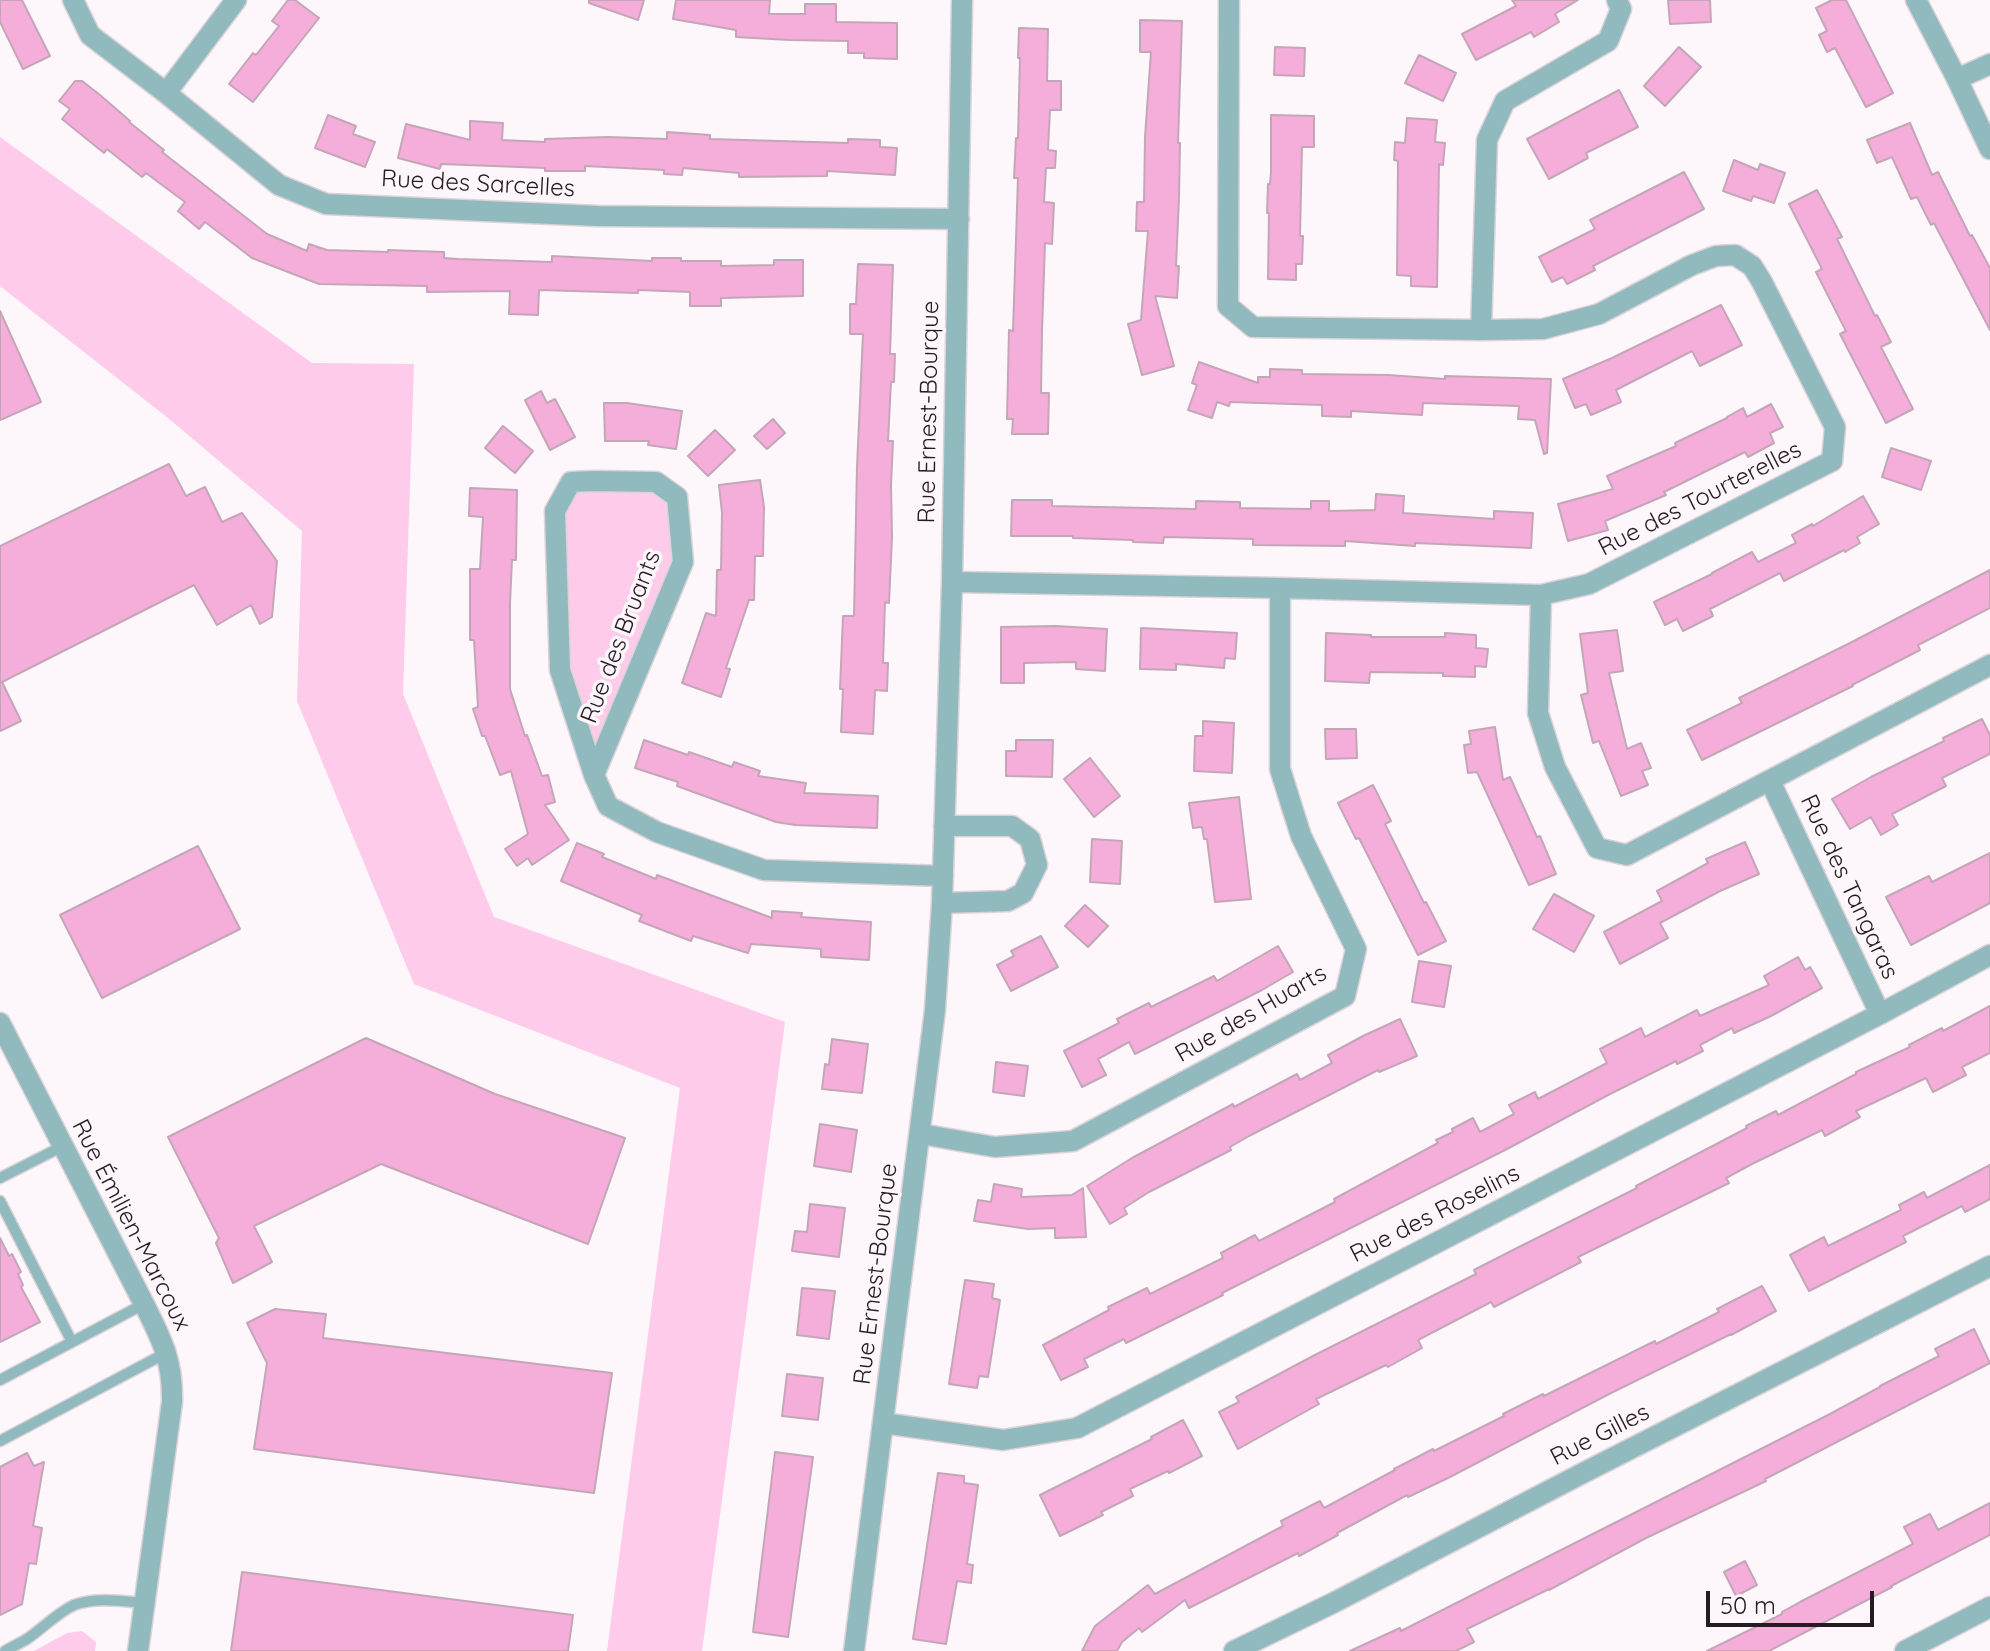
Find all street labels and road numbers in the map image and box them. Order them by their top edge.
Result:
street label: Rue des Sarcelles [380,165,576,203]
street label: Rue Ernest-Bourque [913,300,945,524]
street label: Rue des Tourterelles [1594,435,1806,563]
street label: Rue des Bruants [575,547,667,727]
street label: Rue des Tangaras [1794,790,1904,984]
street label: Rue des Huarts [1170,959,1332,1069]
street label: Rue Émilien-Marcoux [65,1115,197,1335]
street label: Rue des Roselins [1345,1159,1525,1269]
street label: Rue Ernest-Bourque [848,1162,904,1386]
street label: Rue Gilles [1546,1398,1654,1472]

